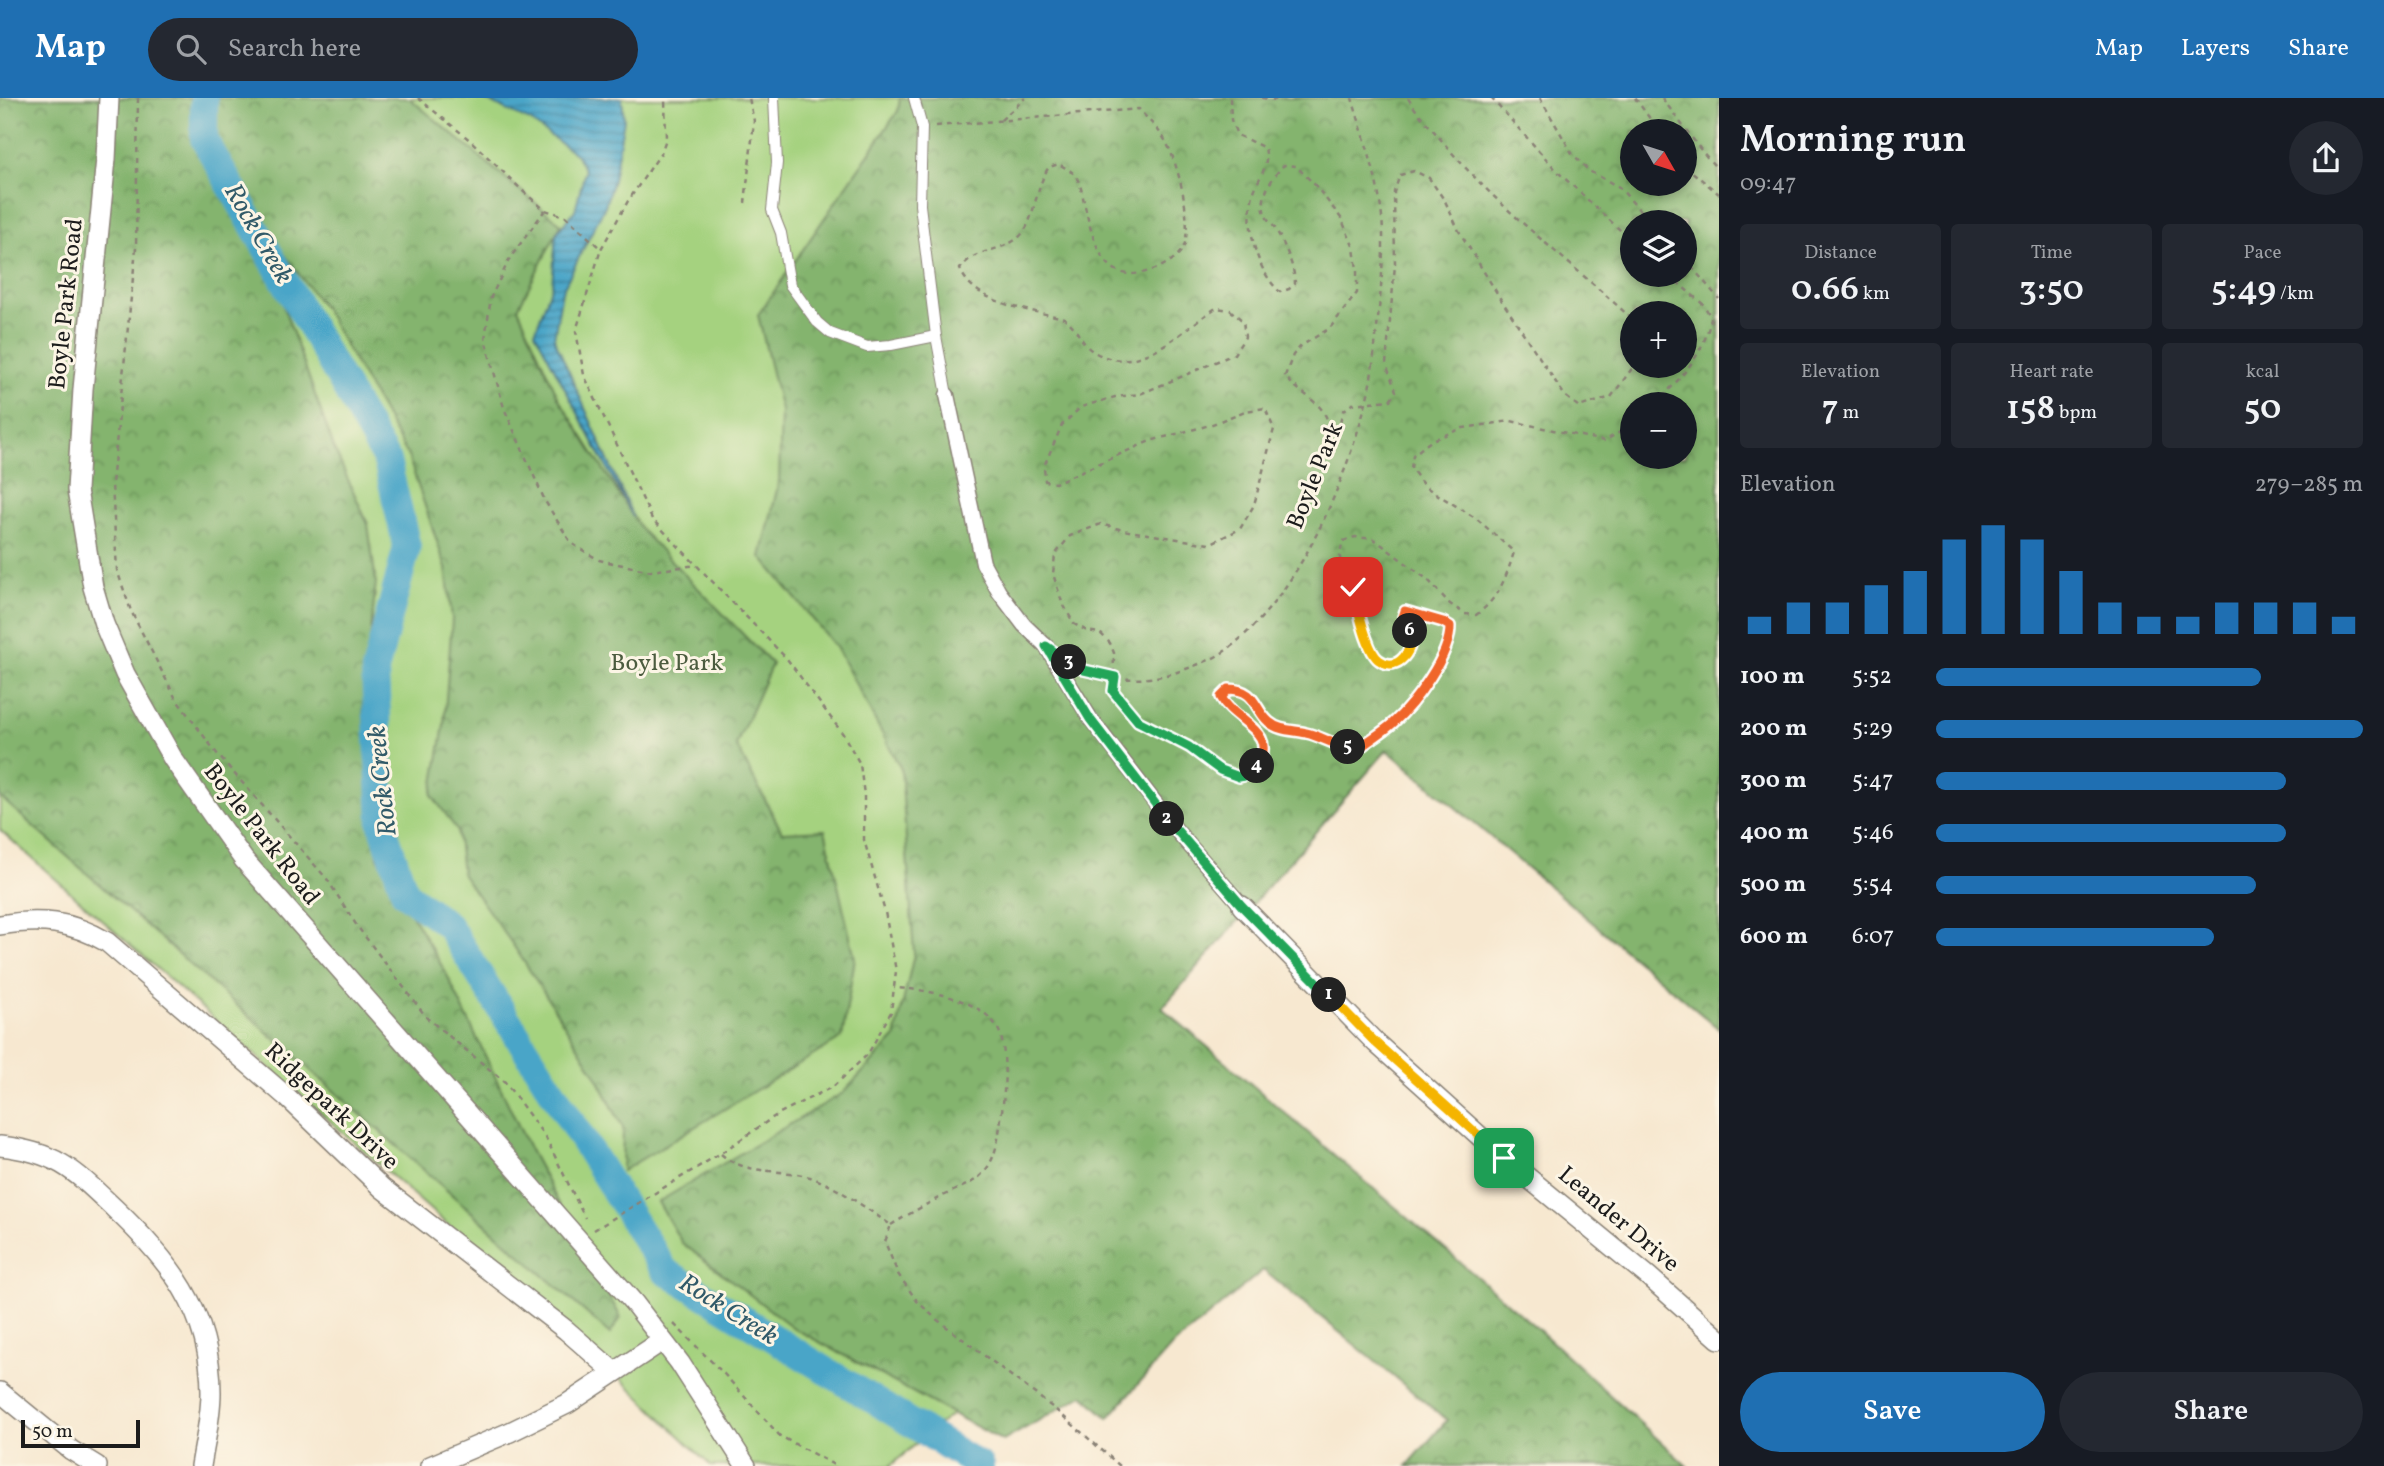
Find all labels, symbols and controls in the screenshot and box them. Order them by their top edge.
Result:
search box [148,18,638,81]
text: Map [35,26,106,72]
icon: search [172,30,210,68]
text: Search here [228,31,361,67]
text: Map [2095,32,2143,66]
text: Layers [2181,32,2250,66]
text: Share [2288,32,2349,66]
text: Morning run [1740,115,1966,168]
north arrow [1620,119,1698,196]
map controls [1620,119,1697,469]
button: share [2289,121,2363,195]
text: 09:47 [1740,168,1796,200]
water label: Rock Creek [215,177,301,291]
button: layers [1620,210,1697,287]
street label: Boyle Park Road [41,217,93,391]
text: Distance [1804,240,1877,266]
text: Time [2031,240,2072,266]
text: Pace [2243,240,2282,266]
text: 0.66 [1791,266,1859,314]
text: 3:50 [2019,266,2084,314]
text: 5:49 [2211,266,2276,314]
text: km [1859,281,1890,307]
text: /km [2276,281,2314,307]
button: + [1620,301,1697,378]
text: Elevation [1801,359,1880,385]
text: Heart rate [2010,359,2093,385]
text: kcal [2246,359,2279,385]
text: 7 [1822,385,1839,433]
text: 158 [2006,385,2055,433]
text: 50 [2244,385,2281,433]
button: − [1620,392,1697,469]
text: m [1839,400,1859,426]
text: bpm [2055,400,2097,426]
street label: Boyle Park [1279,417,1353,535]
text: Elevation [1740,469,1836,501]
text: 279–285 m [2255,469,2363,501]
pin [1323,557,1383,617]
icon: check [1334,568,1372,606]
pin: 6 [1392,614,1428,648]
text: 6 [1404,617,1415,643]
pin: 3 [1052,644,1086,680]
park label: Boyle Park [611,647,723,681]
text: 3 [1064,648,1073,674]
text: 100 m [1740,661,1805,693]
text: 5:52 [1852,661,1892,693]
text: 200 m [1740,713,1807,745]
text: 5:29 [1852,713,1893,745]
water label: Rock Creek [359,724,407,838]
pin: 5 [1330,730,1366,764]
text: 5 [1343,733,1352,759]
pin: 4 [1240,748,1274,784]
text: 4 [1251,752,1262,778]
street label: Boyle Park Road [195,757,327,913]
text: 300 m [1740,765,1807,797]
text: 5:47 [1852,765,1893,797]
pin: 2 [1150,802,1184,836]
text: 2 [1162,805,1171,831]
text: 400 m [1740,817,1809,849]
text: 5:46 [1852,817,1894,849]
text: 500 m [1740,869,1806,901]
text: 5:54 [1852,869,1893,901]
text: 600 m [1740,921,1808,953]
text: 6:07 [1852,921,1894,953]
pin: 1 [1312,978,1346,1012]
text: 1 [1325,981,1332,1007]
street label: Ridgepark Drive [256,1036,406,1178]
pin [1474,1128,1534,1188]
icon: arrive [1485,1139,1523,1177]
street label: Leander Drive [1550,1159,1686,1281]
water label: Rock Creek [672,1265,784,1355]
button: Save [1740,1372,2045,1452]
button: Share [2059,1372,2363,1452]
scale bar [21,1417,140,1449]
text: 50 m [32,1419,73,1445]

